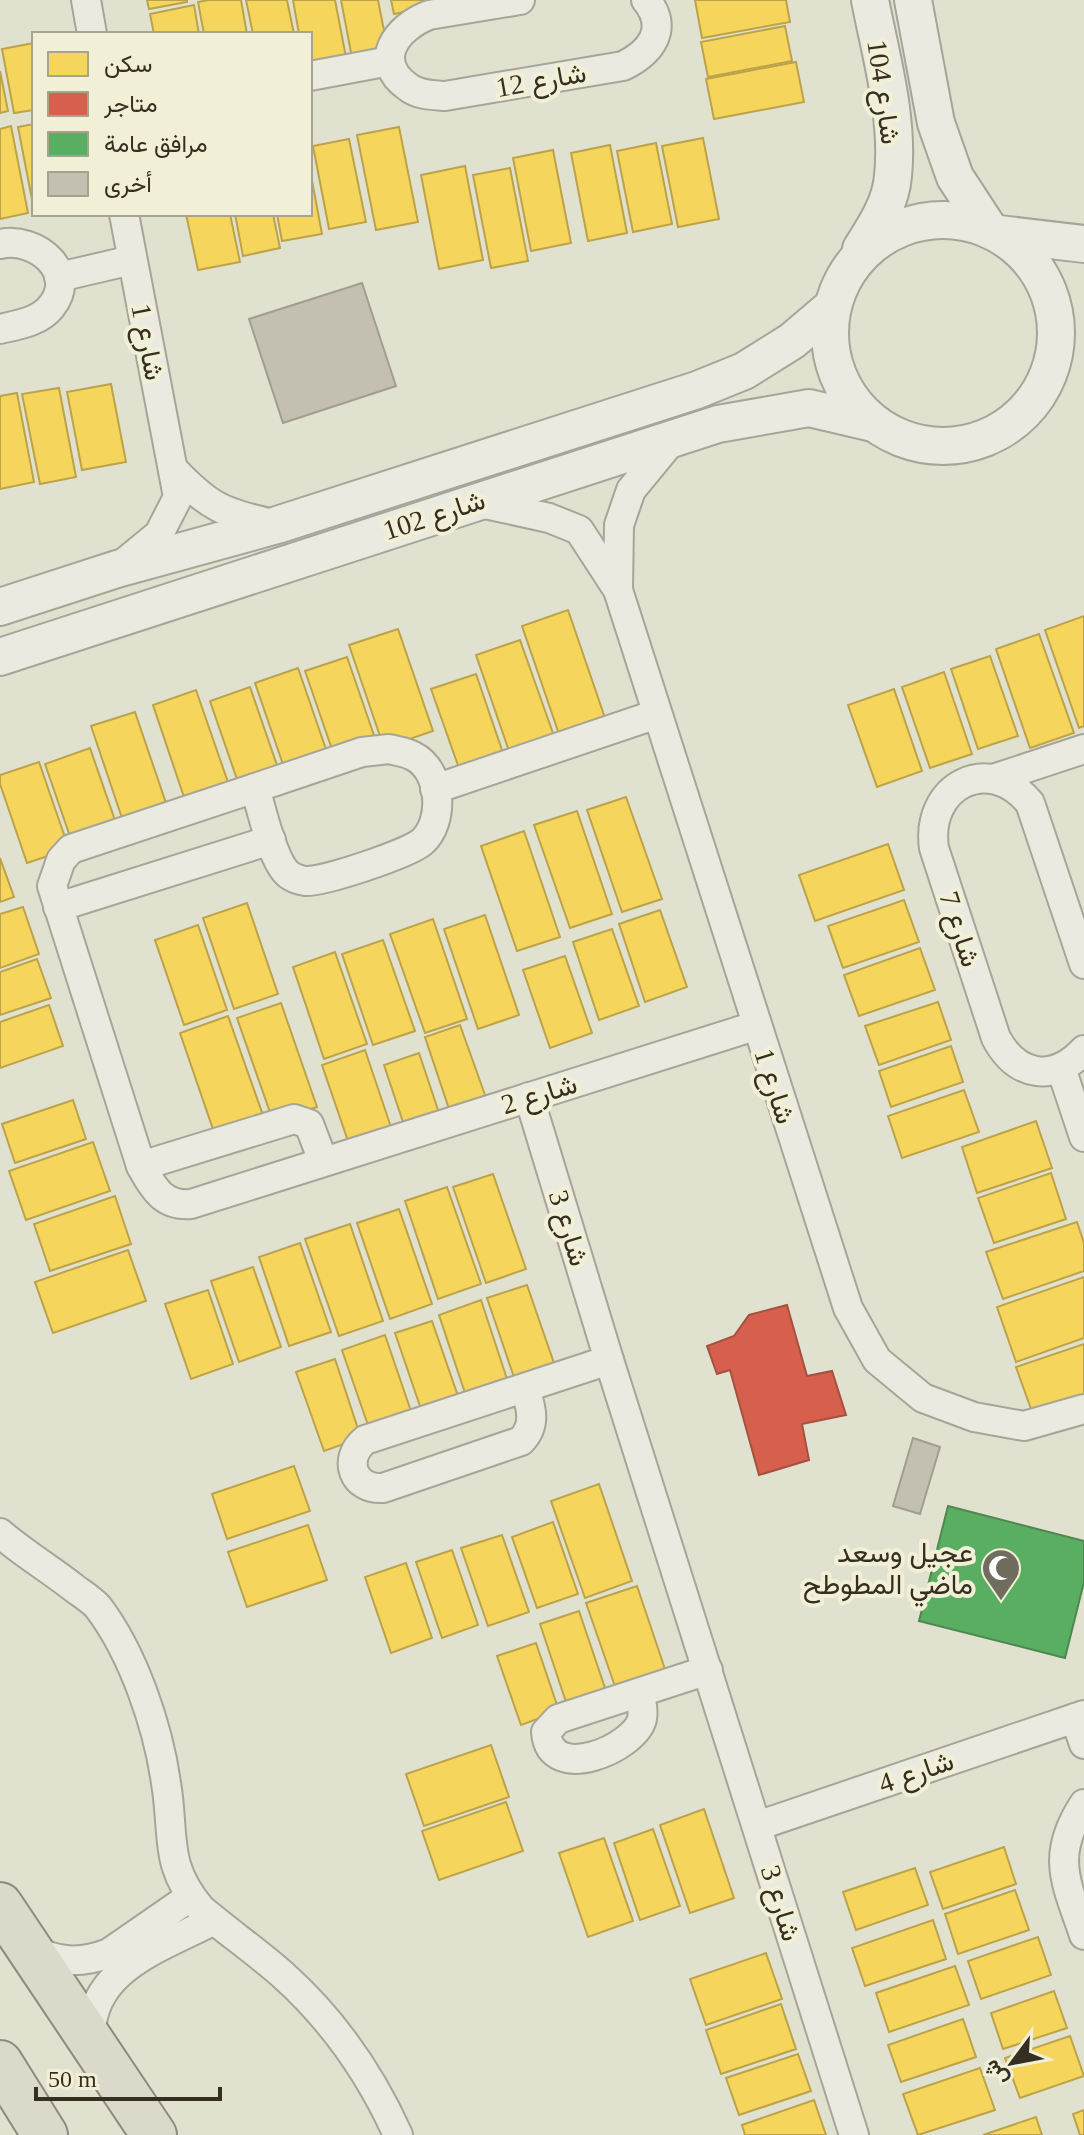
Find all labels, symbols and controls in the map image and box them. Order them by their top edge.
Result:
legend [32,32,312,216]
street label: شارع 104 [858,38,907,147]
text: سكن [104,51,153,78]
street label: شارع 12 [493,57,589,106]
text: متاجر [103,91,158,119]
text: مرافق عامة [104,131,208,159]
text: أخرى [104,170,152,199]
street label: شارع 1 [122,301,171,383]
street label: شارع 102 [379,484,490,549]
street label: شارع 7 [930,887,987,971]
street label: شارع 1 [745,1044,802,1128]
street label: شارع 2 [497,1068,581,1123]
street label: شارع 3 [540,1186,595,1270]
place label: عجيل وسعد ماضي المطوطح [803,1537,973,1607]
mosque icon: عجيل وسعد ماضي المطوطح [980,1547,1022,1602]
street label: شارع 4 [874,1745,959,1802]
street label: شارع 3 [752,1861,807,1945]
north arrow [972,2023,1052,2103]
scale bar [36,2051,220,2101]
text: ش [978,2055,1014,2091]
text: 50 m [48,2066,97,2092]

